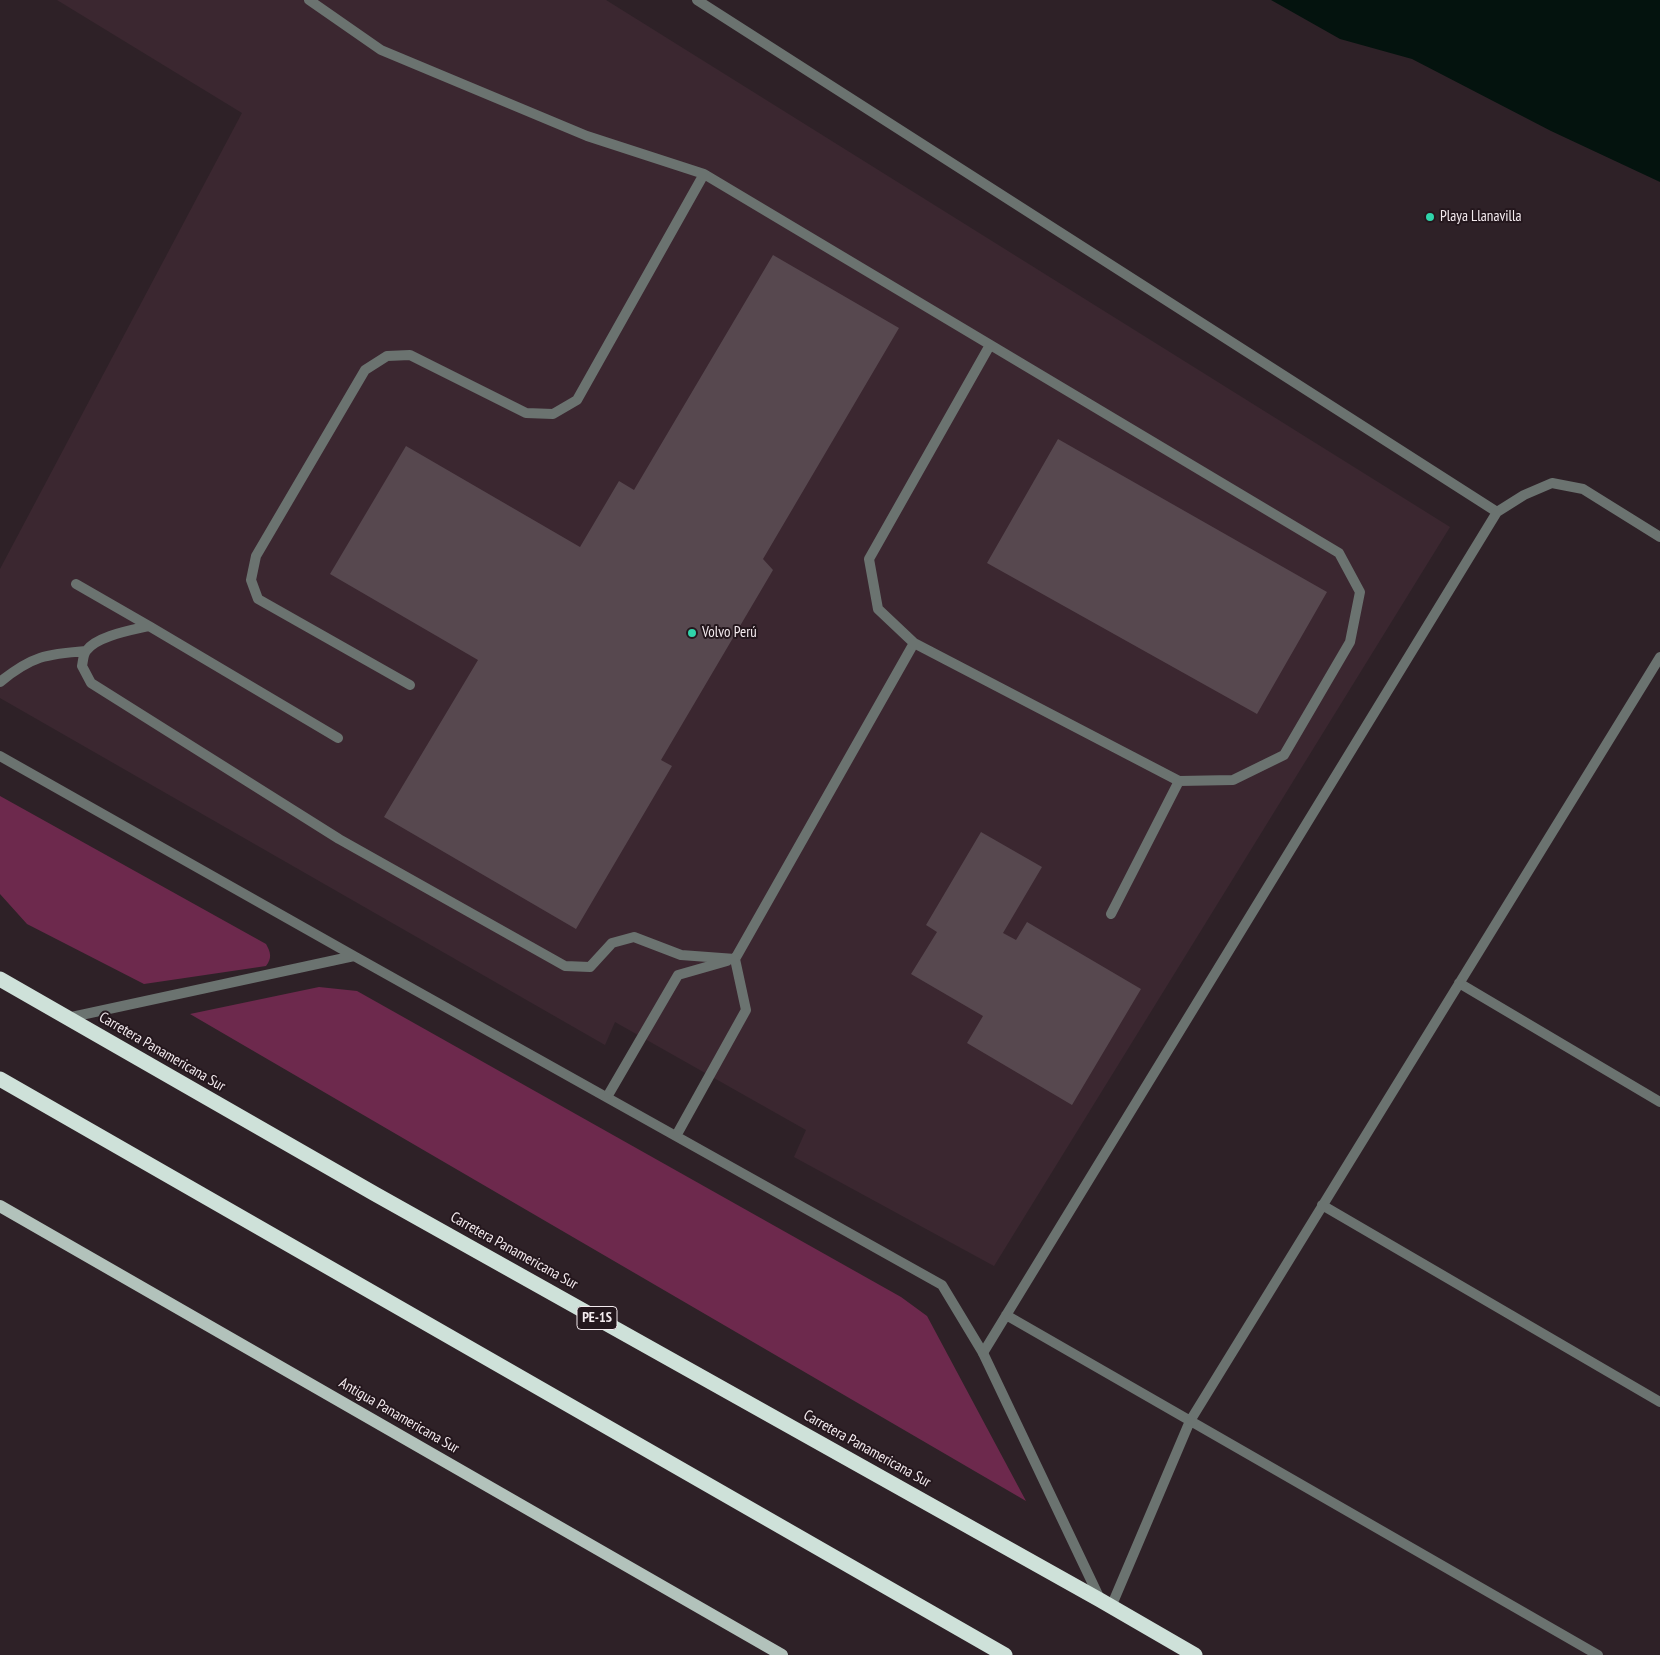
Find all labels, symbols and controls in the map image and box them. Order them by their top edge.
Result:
place label: Playa Llanavilla [1440,208,1521,226]
marker: Playa Llanavilla [1424,211,1436,223]
place label: Volvo Perú [702,624,757,642]
marker: Volvo Perú [686,627,698,639]
street label: Carretera Panamericana Sur [96,1008,228,1096]
street label: Carretera Panamericana Sur [447,1208,581,1294]
road number: PE-1S [577,1306,617,1330]
street label: Antigua Panamericana Sur [336,1374,462,1458]
street label: Carretera Panamericana Sur [800,1406,934,1492]

